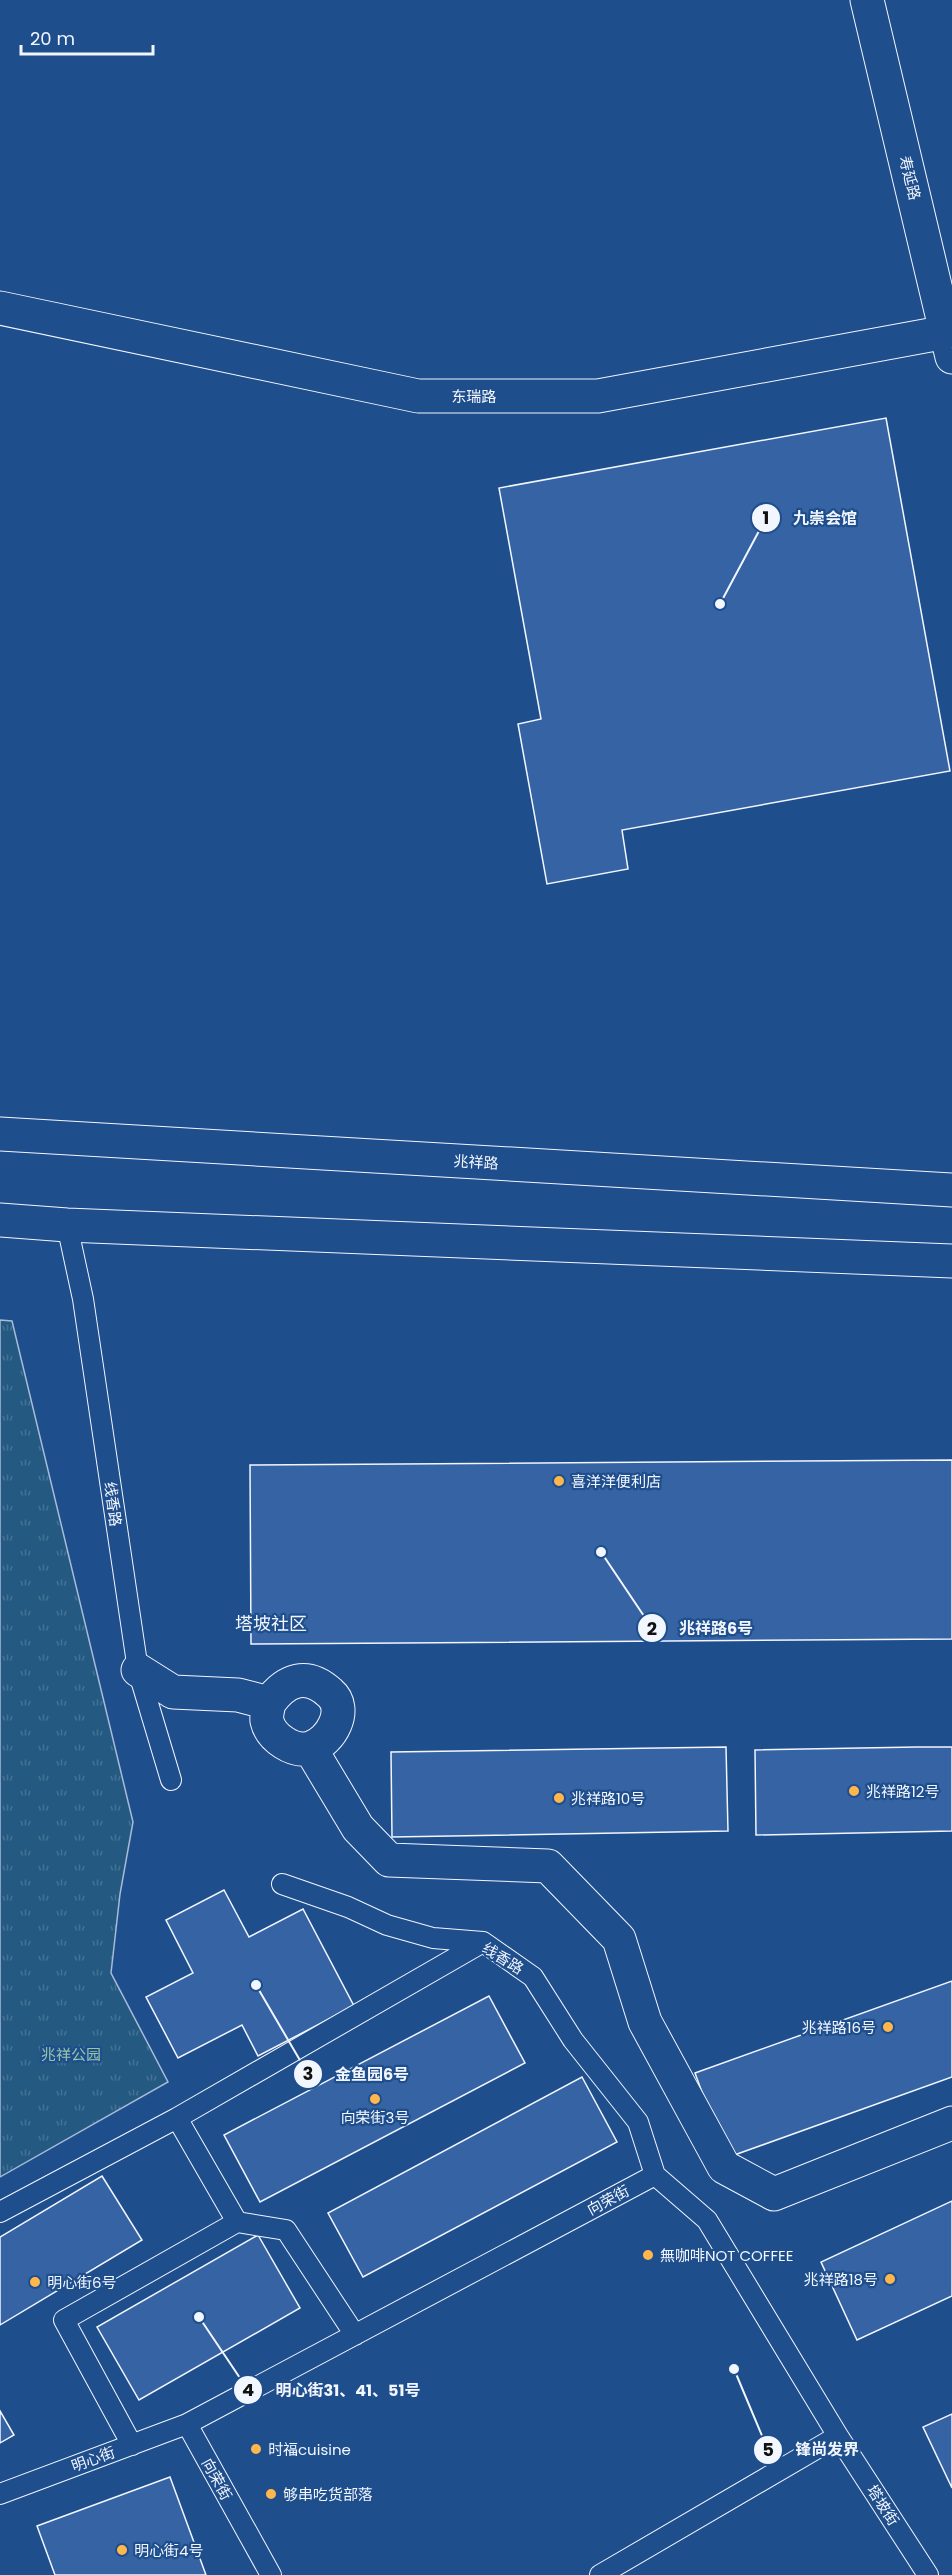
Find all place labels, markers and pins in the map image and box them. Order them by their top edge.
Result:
callout: 九崇会馆 [751,501,869,535]
place label: 喜洋洋便利店 [571,1471,661,1492]
marker: 喜洋洋便利店 [552,1474,566,1488]
callout: 兆祥路6号 [637,1611,765,1645]
place label: 兆祥路12号 [866,1781,939,1802]
marker: 兆祥路12号 [847,1784,861,1798]
place label: 兆祥路10号 [571,1788,645,1809]
marker: 兆祥路10号 [552,1791,566,1805]
place label: 兆祥路16号 [802,2017,876,2038]
marker: 兆祥路16号 [881,2020,895,2034]
callout: 金鱼园6号 [293,2057,421,2091]
marker: 向荣街3号 [368,2092,382,2106]
place label: 向荣街3号 [341,2107,409,2128]
place label: 無咖啡NOT COFFEE [660,2245,793,2266]
marker: 無咖啡NOT COFFEE [641,2248,655,2262]
place label: 兆祥路18号 [804,2269,878,2290]
place label: 明心街6号 [47,2272,117,2293]
marker: 兆祥路18号 [883,2272,897,2286]
marker: 明心街6号 [28,2275,42,2289]
callout: 明心街31、41、51号 [233,2373,432,2407]
callout: 锋尚发界 [753,2433,871,2467]
place label: 时福cuisine [268,2439,351,2460]
marker: 时福cuisine [249,2442,263,2456]
place label: 够串吃货部落 [283,2484,373,2505]
marker: 够串吃货部落 [264,2487,278,2501]
place label: 明心街4号 [134,2540,203,2561]
marker: 明心街4号 [115,2543,129,2557]

